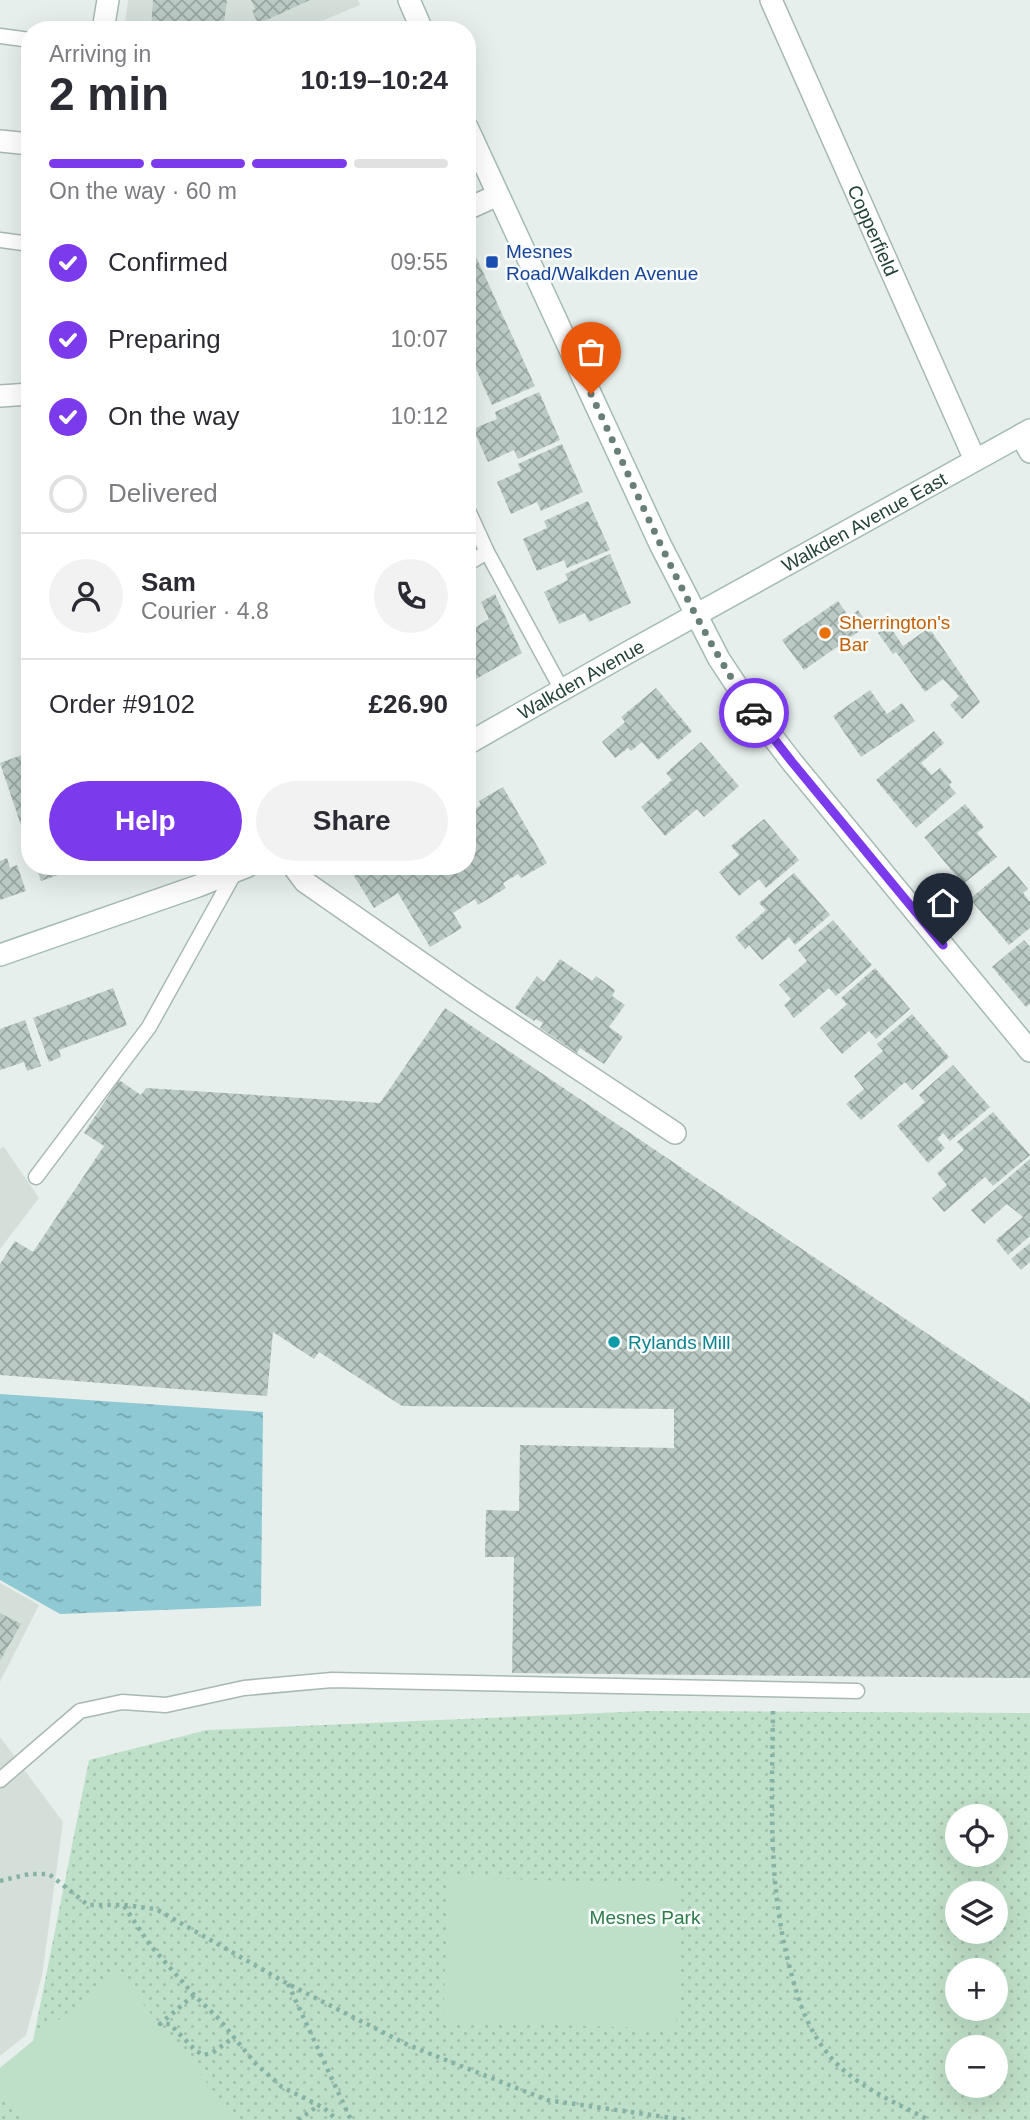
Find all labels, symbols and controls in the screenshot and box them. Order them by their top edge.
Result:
text: Arriving in [49,41,151,67]
text: 10:19–10:24 [301,65,448,95]
text: 2 min [49,68,169,120]
text: On the way · 60 m [49,178,237,204]
street label: Copperfield [844,182,902,279]
place label: Mesnes Road/Walkden Avenue [506,241,698,284]
icon: check [49,244,87,282]
text: Confirmed [108,247,228,277]
text: 09:55 [390,249,448,275]
marker: Mesnes Road/Walkden Avenue [484,254,500,270]
icon: check [49,321,87,359]
pin [561,322,621,394]
text: Preparing [108,324,221,354]
text: 10:07 [390,326,448,352]
icon: bag [572,333,610,371]
icon: check [49,398,87,436]
text: On the way [108,401,240,431]
text: 10:12 [390,403,448,429]
street label: Walkden Avenue East [778,468,951,576]
text: Delivered [108,478,218,508]
button: person [49,559,123,633]
button: phone [374,559,448,633]
text: Sam [141,567,196,597]
text: Courier · 4.8 [141,598,269,624]
place label: Sherrington's Bar [839,612,950,655]
marker: Sherrington's Bar [817,625,833,641]
street label: Walkden Avenue [514,635,648,723]
courier [719,678,789,748]
text: Order #9102 [49,689,195,719]
text: £26.90 [368,689,448,719]
icon: car [735,694,773,732]
button: Help [49,781,242,861]
button: Share [256,781,448,861]
pin [913,873,973,945]
icon: home [924,884,962,922]
place label: Rylands Mill [628,1332,730,1353]
marker: Rylands Mill [606,1334,622,1350]
map controls [945,1804,1008,2098]
button: locate [945,1804,1008,1867]
button: layers [945,1881,1008,1944]
park label: Mesnes Park [590,1907,701,1928]
button: + [945,1958,1008,2021]
button: − [945,2035,1008,2098]

